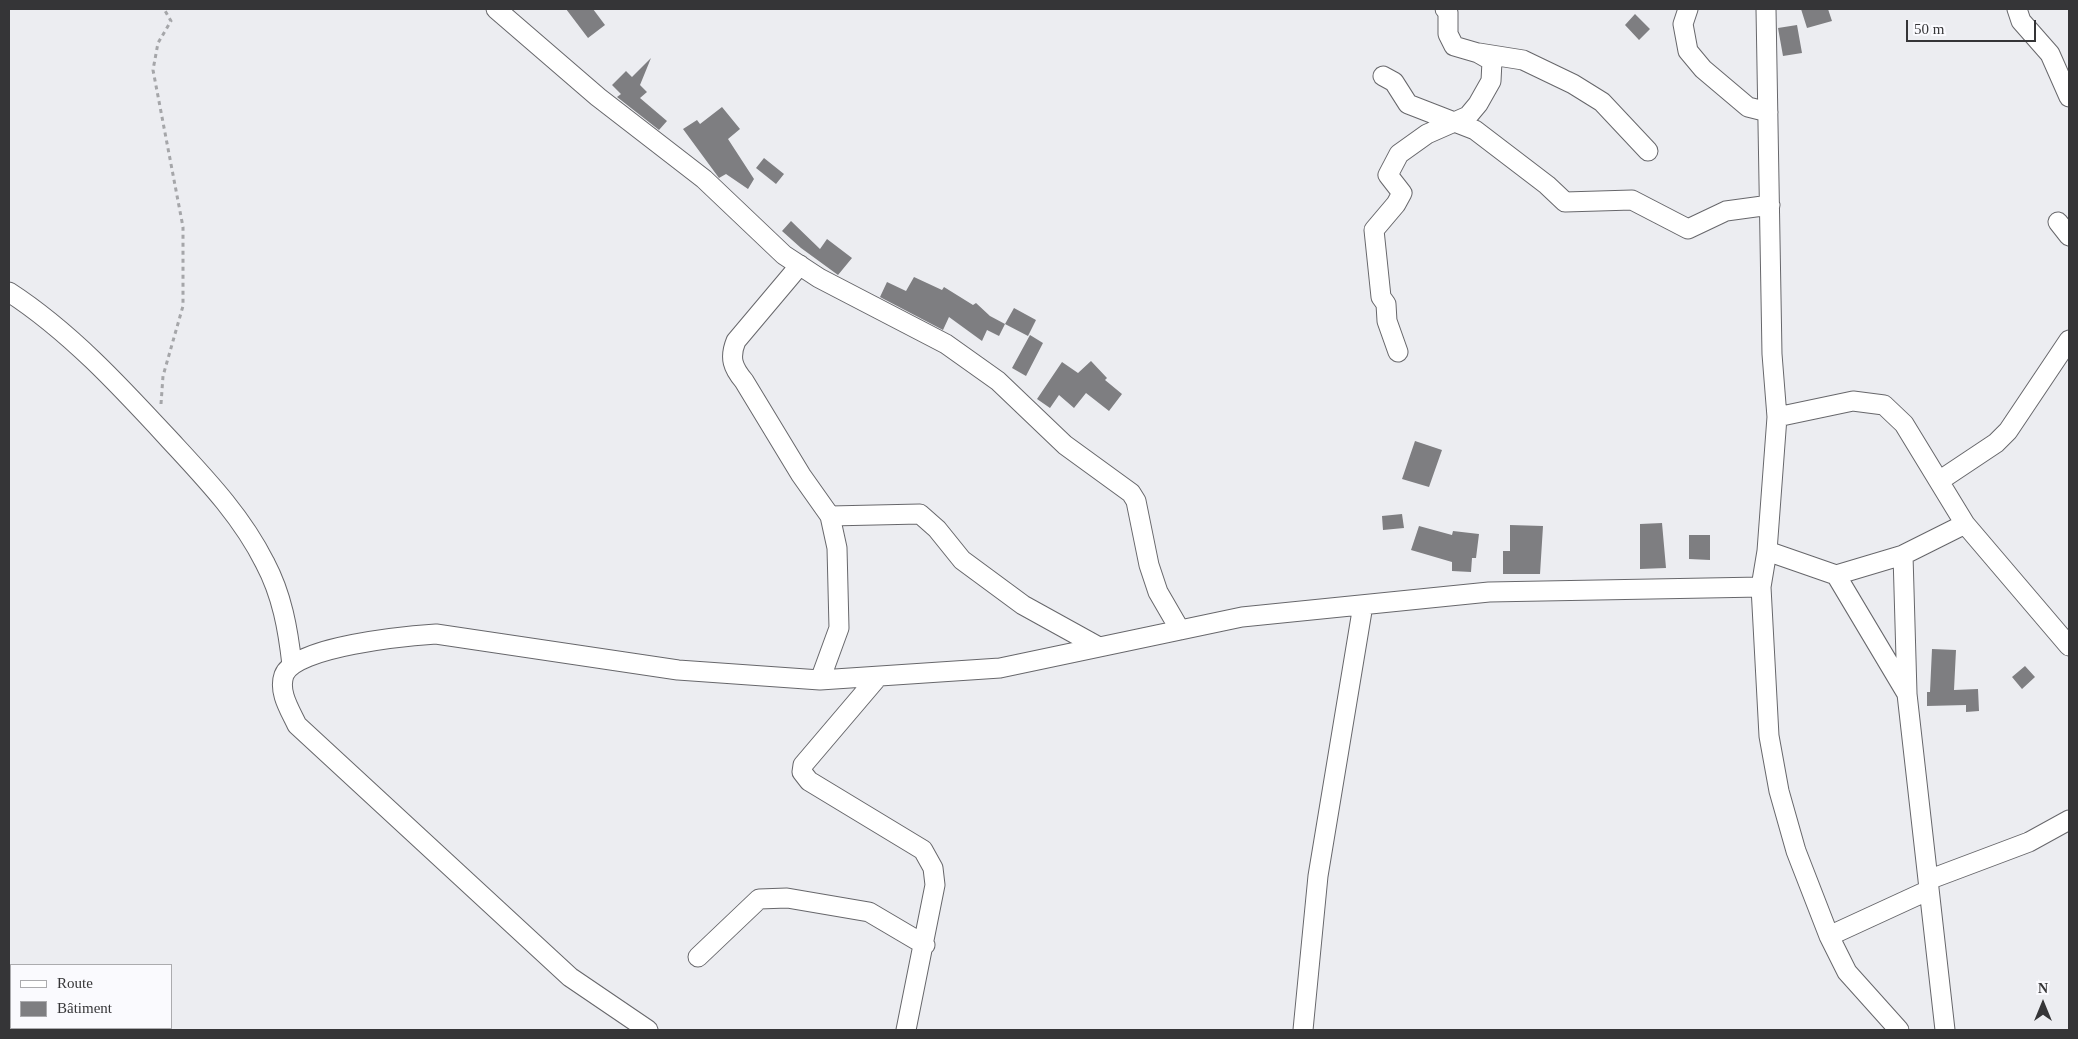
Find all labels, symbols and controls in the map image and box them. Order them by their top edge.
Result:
scale bar [1908,10,2038,42]
text: 50 m [1914,21,1944,37]
legend [10,964,172,1029]
text: Route [57,975,93,991]
north arrow [2018,979,2068,1029]
text: N [2038,981,2048,996]
text: Bâtiment [57,1000,112,1016]

